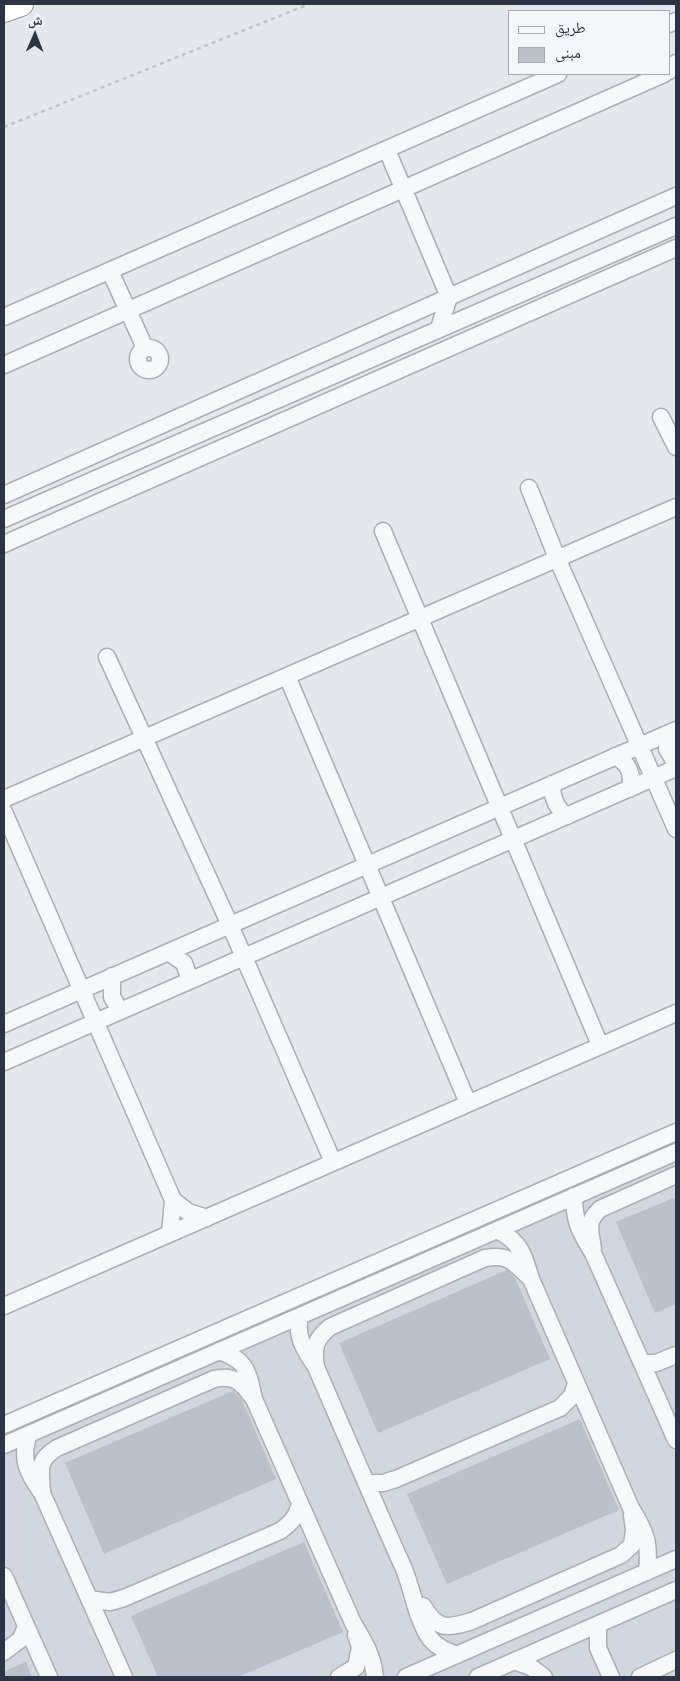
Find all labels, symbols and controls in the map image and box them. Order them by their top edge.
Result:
north arrow [10,10,60,60]
legend [508,10,670,75]
text: ش [28,12,43,28]
text: طريق [555,19,586,36]
text: مبنى [555,44,581,61]

